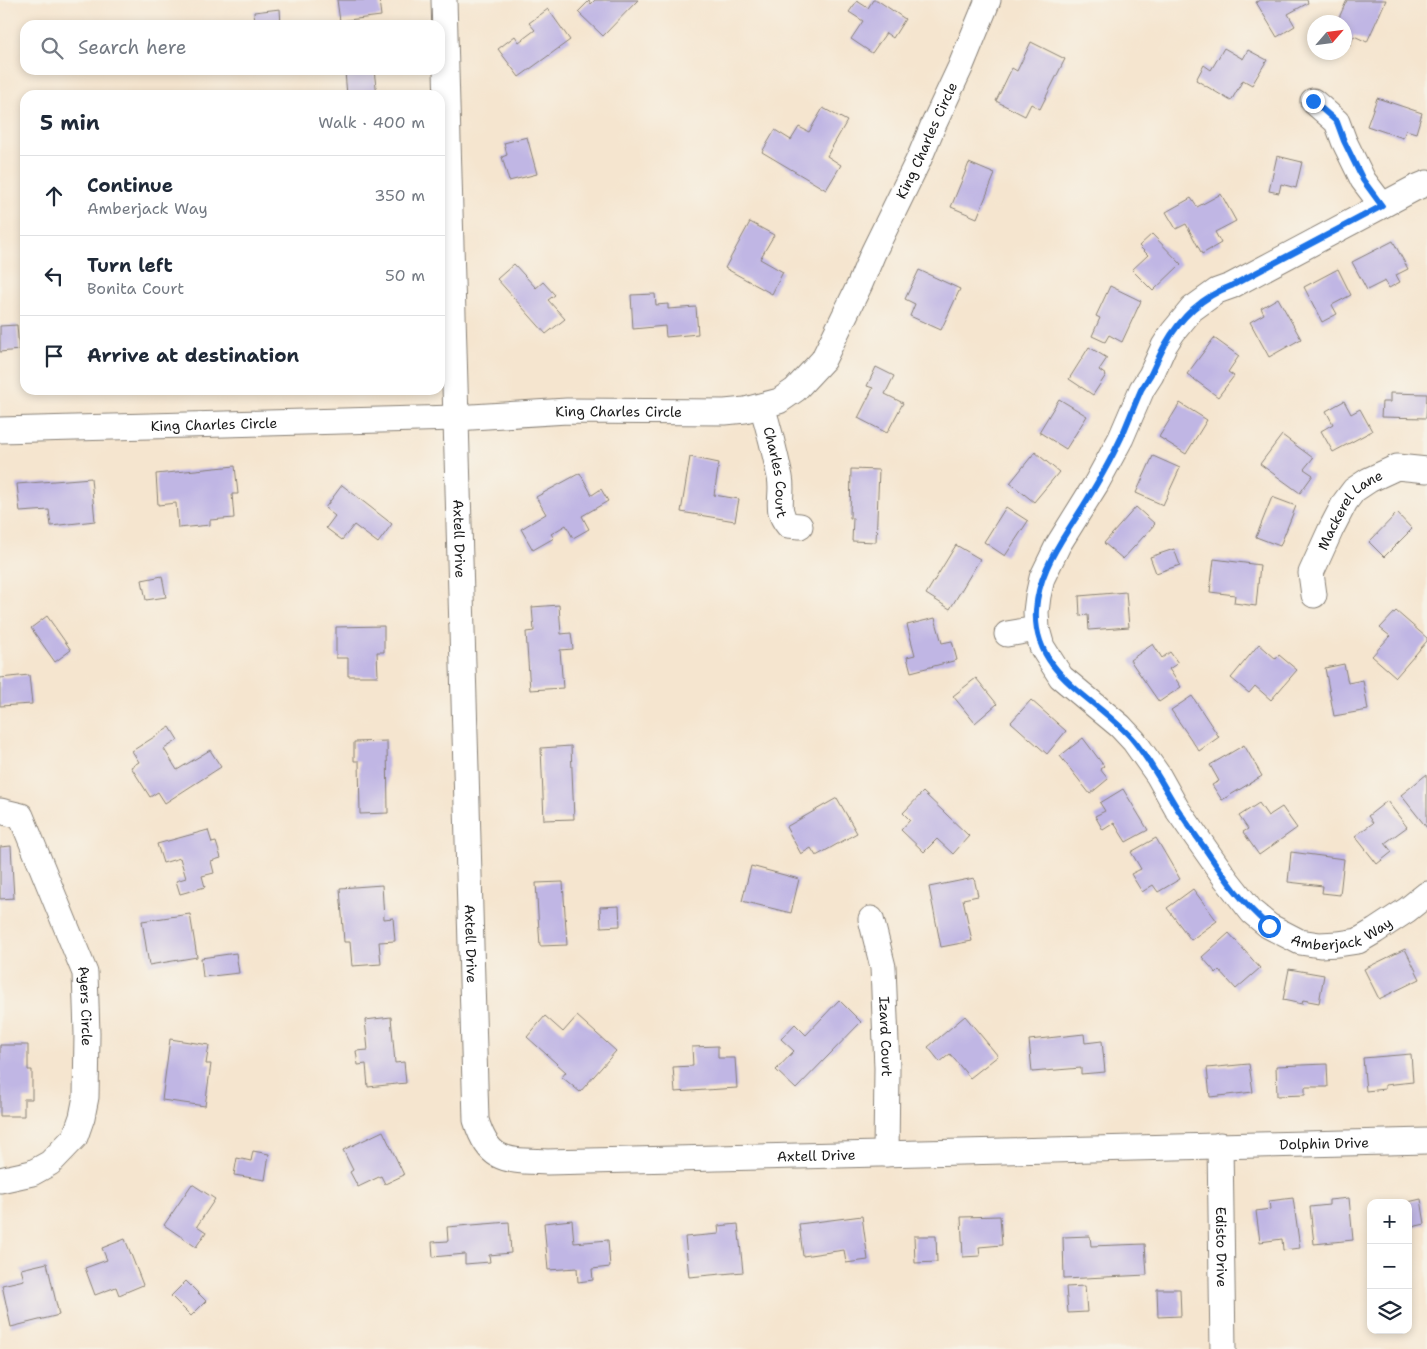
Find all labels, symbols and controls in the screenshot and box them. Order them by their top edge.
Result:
north arrow [1307,15,1352,60]
search box [20,20,445,75]
icon: search [38,34,66,62]
text: Search here [78,35,187,60]
street label: King Charles Circle [892,79,961,202]
route end [1302,90,1325,113]
text: 5 min [40,109,100,137]
text: Walk · 400 m [318,112,425,133]
text: Continue [87,173,173,198]
icon: ahead [40,182,68,210]
text: 350 m [374,185,425,206]
text: Amberjack Way [87,198,208,219]
text: Turn left [87,253,173,278]
icon: left [40,262,68,290]
text: 50 m [385,265,425,286]
text: Bonita Court [87,278,184,299]
icon: arrive [40,342,68,370]
text: Arrive at destination [87,343,299,368]
street label: King Charles Circle [555,402,682,421]
street label: King Charles Circle [150,414,278,435]
street label: Charles Court [759,425,791,520]
street label: Mackerel Lane [1314,466,1385,553]
street label: Axtell Drive [449,499,470,578]
street label: Axtell Drive [461,904,481,983]
street label: Amberjack Way [1288,913,1395,954]
route start [1258,915,1281,938]
street label: Ayers Circle [74,963,96,1046]
street label: Izard Court [875,996,896,1077]
street label: Dolphin Drive [1279,1133,1369,1154]
street label: Axtell Drive [777,1146,856,1166]
map controls [1367,1199,1412,1334]
button: + [1367,1199,1412,1244]
street label: Edisto Drive [1212,1206,1231,1288]
button: − [1367,1244,1412,1289]
button: layers [1367,1289,1412,1334]

